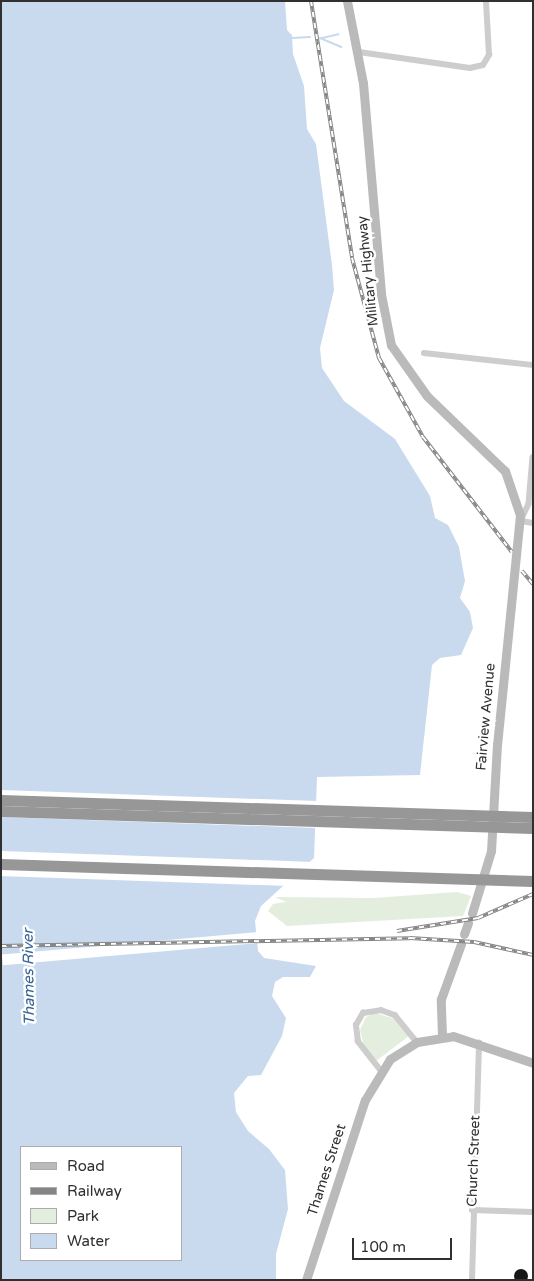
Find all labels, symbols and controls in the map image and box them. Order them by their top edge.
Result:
street label: Military Highway [354,215,382,327]
street label: Fairview Avenue [473,663,499,771]
water label: Thames River [19,929,39,1025]
street label: Church Street [464,1115,484,1207]
street label: Thames Street [304,1122,350,1218]
legend [20,1146,182,1261]
text: Road [67,1157,105,1175]
text: Railway [67,1182,122,1200]
text: Park [67,1207,99,1225]
scale bar [354,1228,454,1260]
text: Water [67,1232,110,1250]
text: 100 m [360,1238,406,1256]

